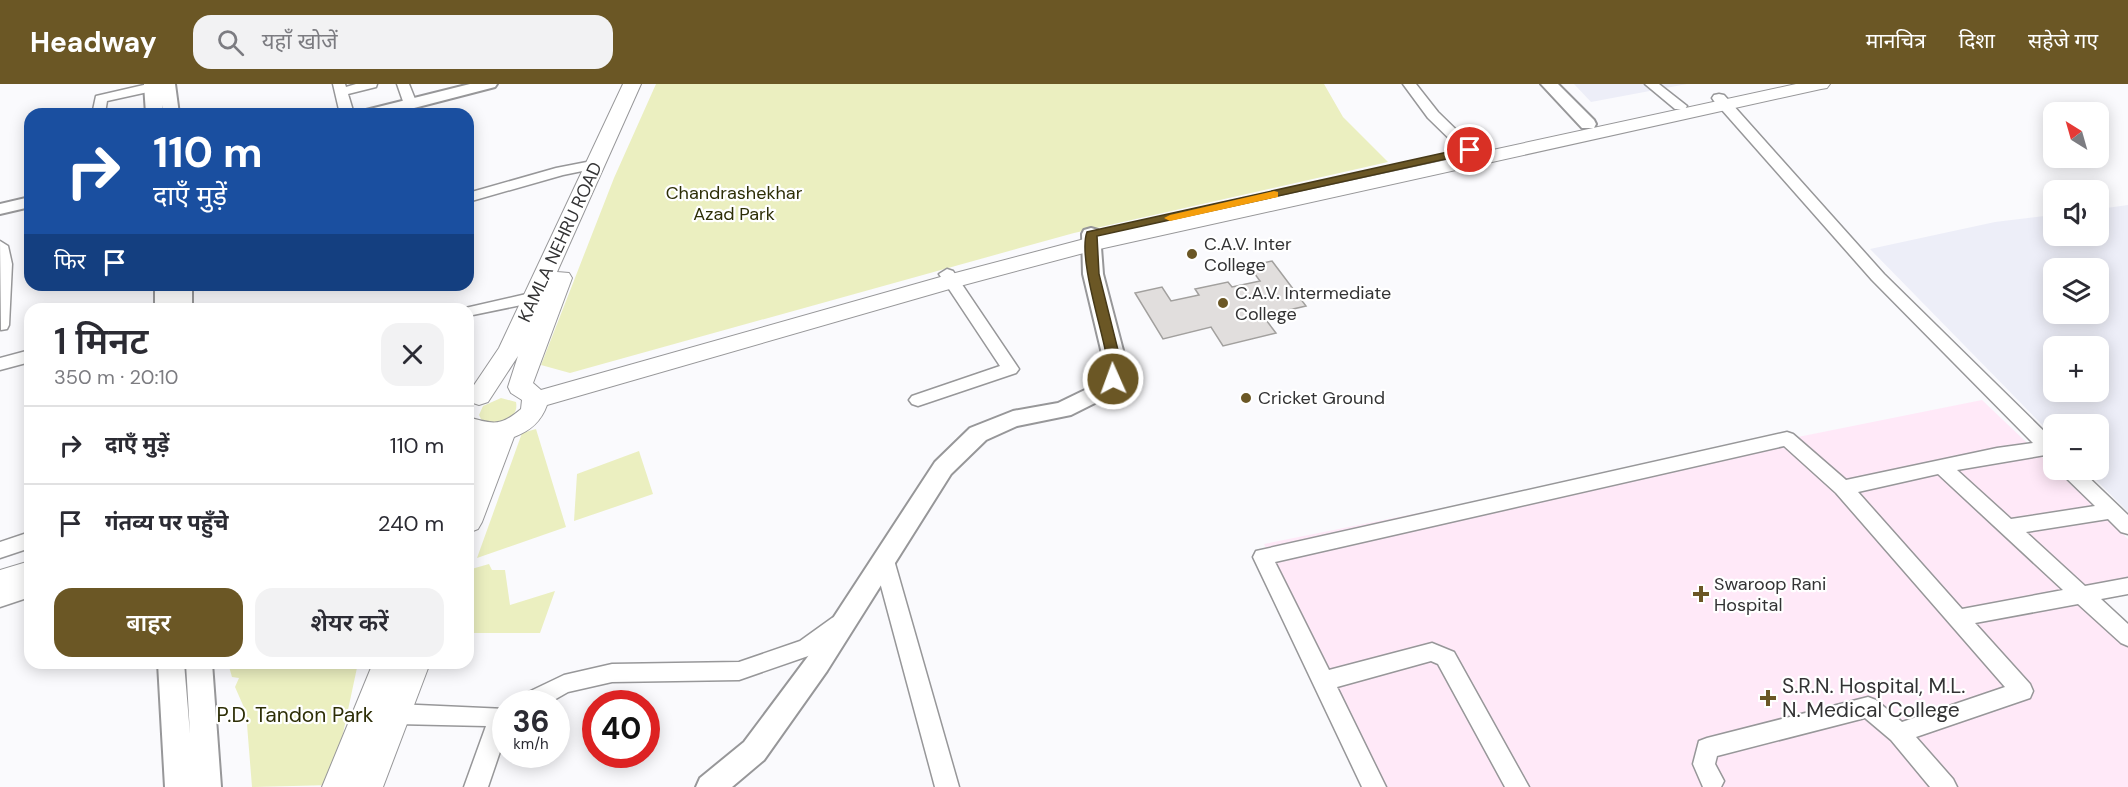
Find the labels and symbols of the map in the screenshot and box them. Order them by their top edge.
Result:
north arrow [2043,102,2109,168]
pin [1444,124,1495,175]
street label: KAMLA NEHRU ROAD [512,158,608,326]
park label: Chandrashekhar Azad Park [666,181,803,226]
place label: C.A.V. Inter College [1204,232,1292,277]
marker: C.A.V. Inter College [1185,247,1199,261]
place label: C.A.V. Intermediate College [1235,281,1391,326]
marker: C.A.V. Intermediate College [1216,296,1230,310]
position arrow [1081,347,1145,411]
place label: Cricket Ground [1258,386,1385,410]
marker: Cricket Ground [1239,391,1253,405]
place label: Swaroop Rani Hospital [1714,572,1826,617]
marker: Swaroop Rani Hospital [1692,585,1710,603]
place label: S.R.N. Hospital, M.L. N. Medical College [1782,672,1966,724]
marker: S.R.N. Hospital, M.L. N. Medical College [1759,689,1777,707]
speed limit sign: 40 [582,690,660,768]
park label: P.D. Tandon Park [217,701,374,729]

